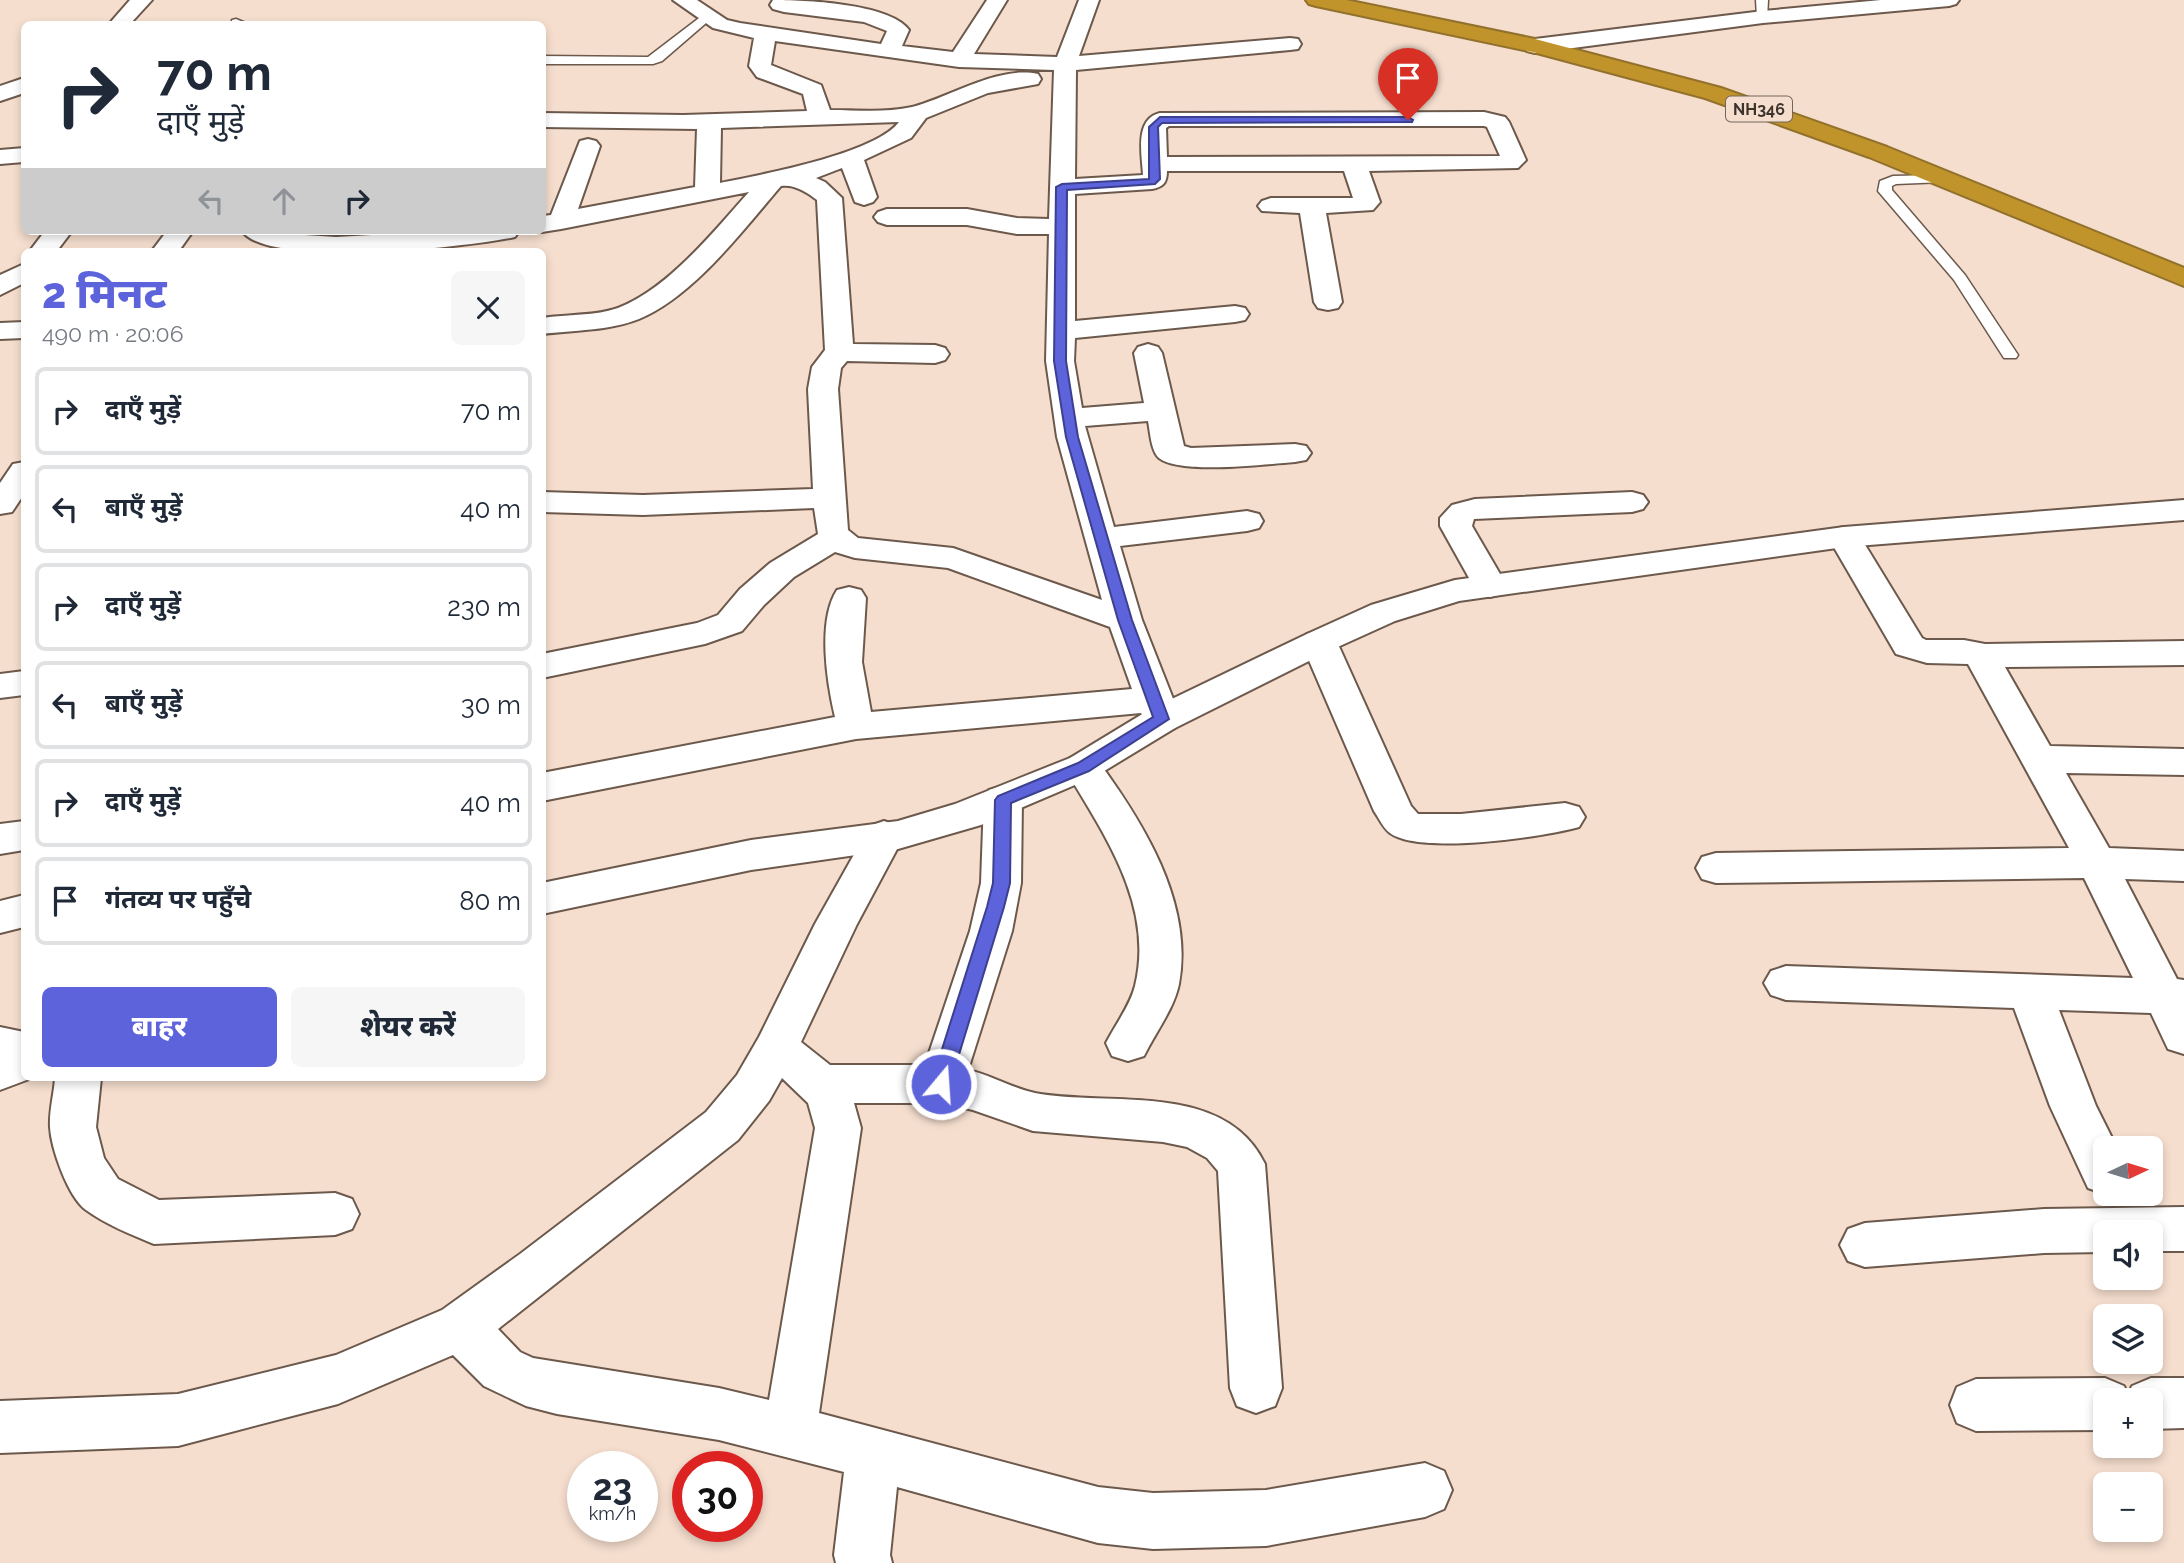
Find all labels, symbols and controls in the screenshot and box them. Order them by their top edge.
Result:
text: 70 m [157,44,272,101]
pin [1378,48,1438,120]
icon: right [42,49,133,140]
icon: arrive [1389,59,1427,97]
road number: NH346 [1726,96,1792,122]
text: दाएँ मुड़ें [157,103,244,140]
icon: left [192,182,230,220]
icon: ahead [265,182,303,220]
icon: right [338,182,376,220]
text: 2 मिनट [42,269,167,318]
button: close [451,271,525,345]
text: 490 m · 20:06 [42,320,184,347]
icon: right [46,392,84,430]
text: दाएँ मुड़ें [105,394,181,424]
text: 70 m [461,396,521,426]
icon: left [46,490,84,528]
text: बाएँ मुड़ें [105,492,183,522]
text: 40 m [460,494,521,524]
icon: right [46,588,84,626]
text: दाएँ मुड़ें [105,590,181,620]
text: 230 m [447,592,521,622]
icon: left [46,686,84,724]
text: बाएँ मुड़ें [105,688,183,718]
text: 30 m [461,690,521,720]
icon: right [46,784,84,822]
text: दाएँ मुड़ें [105,786,181,816]
text: 40 m [460,788,521,818]
icon: arrive [46,882,84,920]
text: गंतव्य पर पहुँचे [105,884,251,914]
text: 80 m [459,886,521,916]
button: बाहर [42,987,277,1067]
button: शेयर करें [291,987,525,1067]
position arrow [904,1047,978,1121]
north arrow [2093,1136,2163,1206]
map controls [2093,1136,2163,1542]
button: sound [2093,1220,2163,1290]
button: layers [2093,1304,2163,1374]
button: + [2093,1388,2163,1458]
speed limit sign: 30 [672,1451,763,1542]
text: 23 [593,1467,632,1508]
button: − [2093,1472,2163,1542]
text: km/h [589,1503,636,1524]

